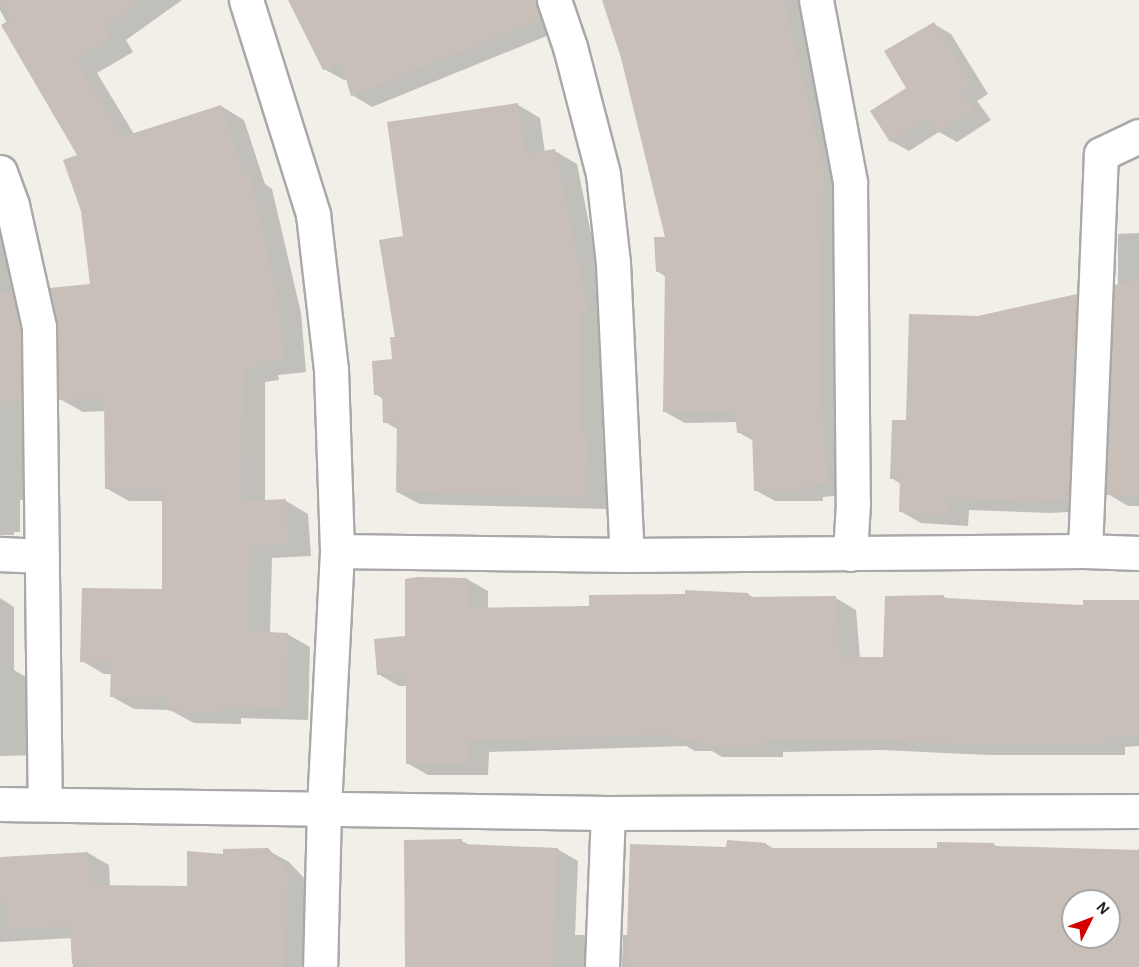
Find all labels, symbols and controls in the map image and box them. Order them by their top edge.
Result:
north arrow [1061,889,1121,949]
text: N [1093,899,1113,918]

